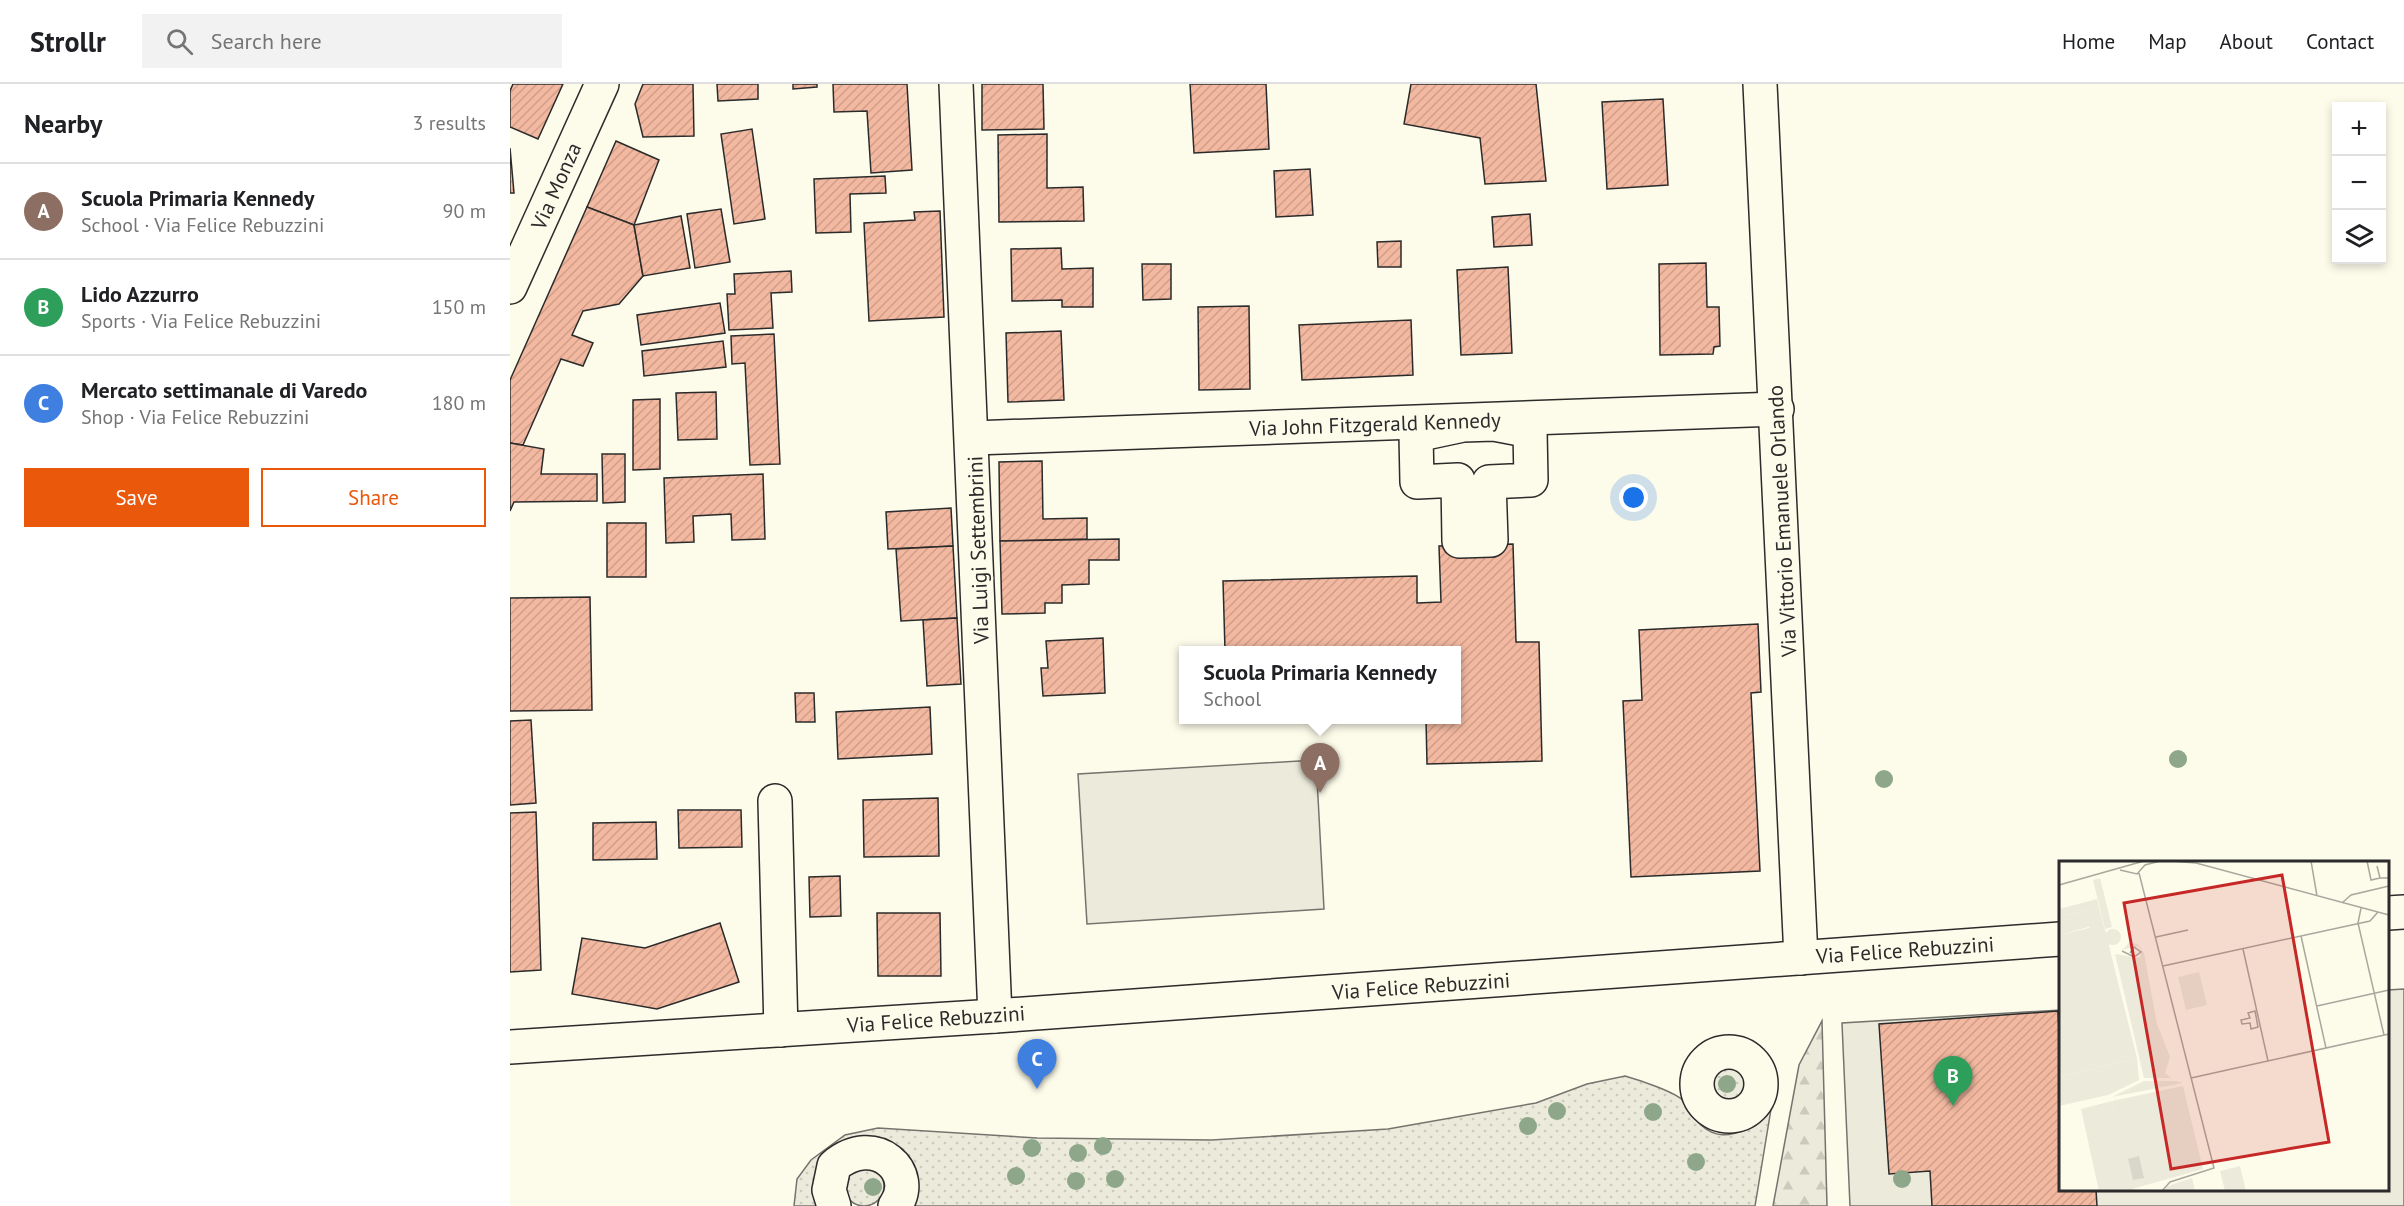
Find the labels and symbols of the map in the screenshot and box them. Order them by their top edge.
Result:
street label: Via Monza [524,138,587,235]
street label: Via Vittorio Emanuele Orlando [1761,384,1803,659]
street label: Via John Fitzgerald Kennedy [1248,406,1502,442]
street label: Via Luigi Settembrini [961,455,995,646]
your location [1619,483,1648,512]
pin: A [1300,744,1340,793]
inset map [2059,861,2389,1191]
street label: Via Felice Rebuzzini [1814,930,1995,970]
street label: Via Felice Rebuzzini [1330,966,1511,1006]
street label: Via Felice Rebuzzini [845,999,1026,1039]
pin: C [1018,1040,1056,1089]
pin: B [1934,1056,1972,1106]

